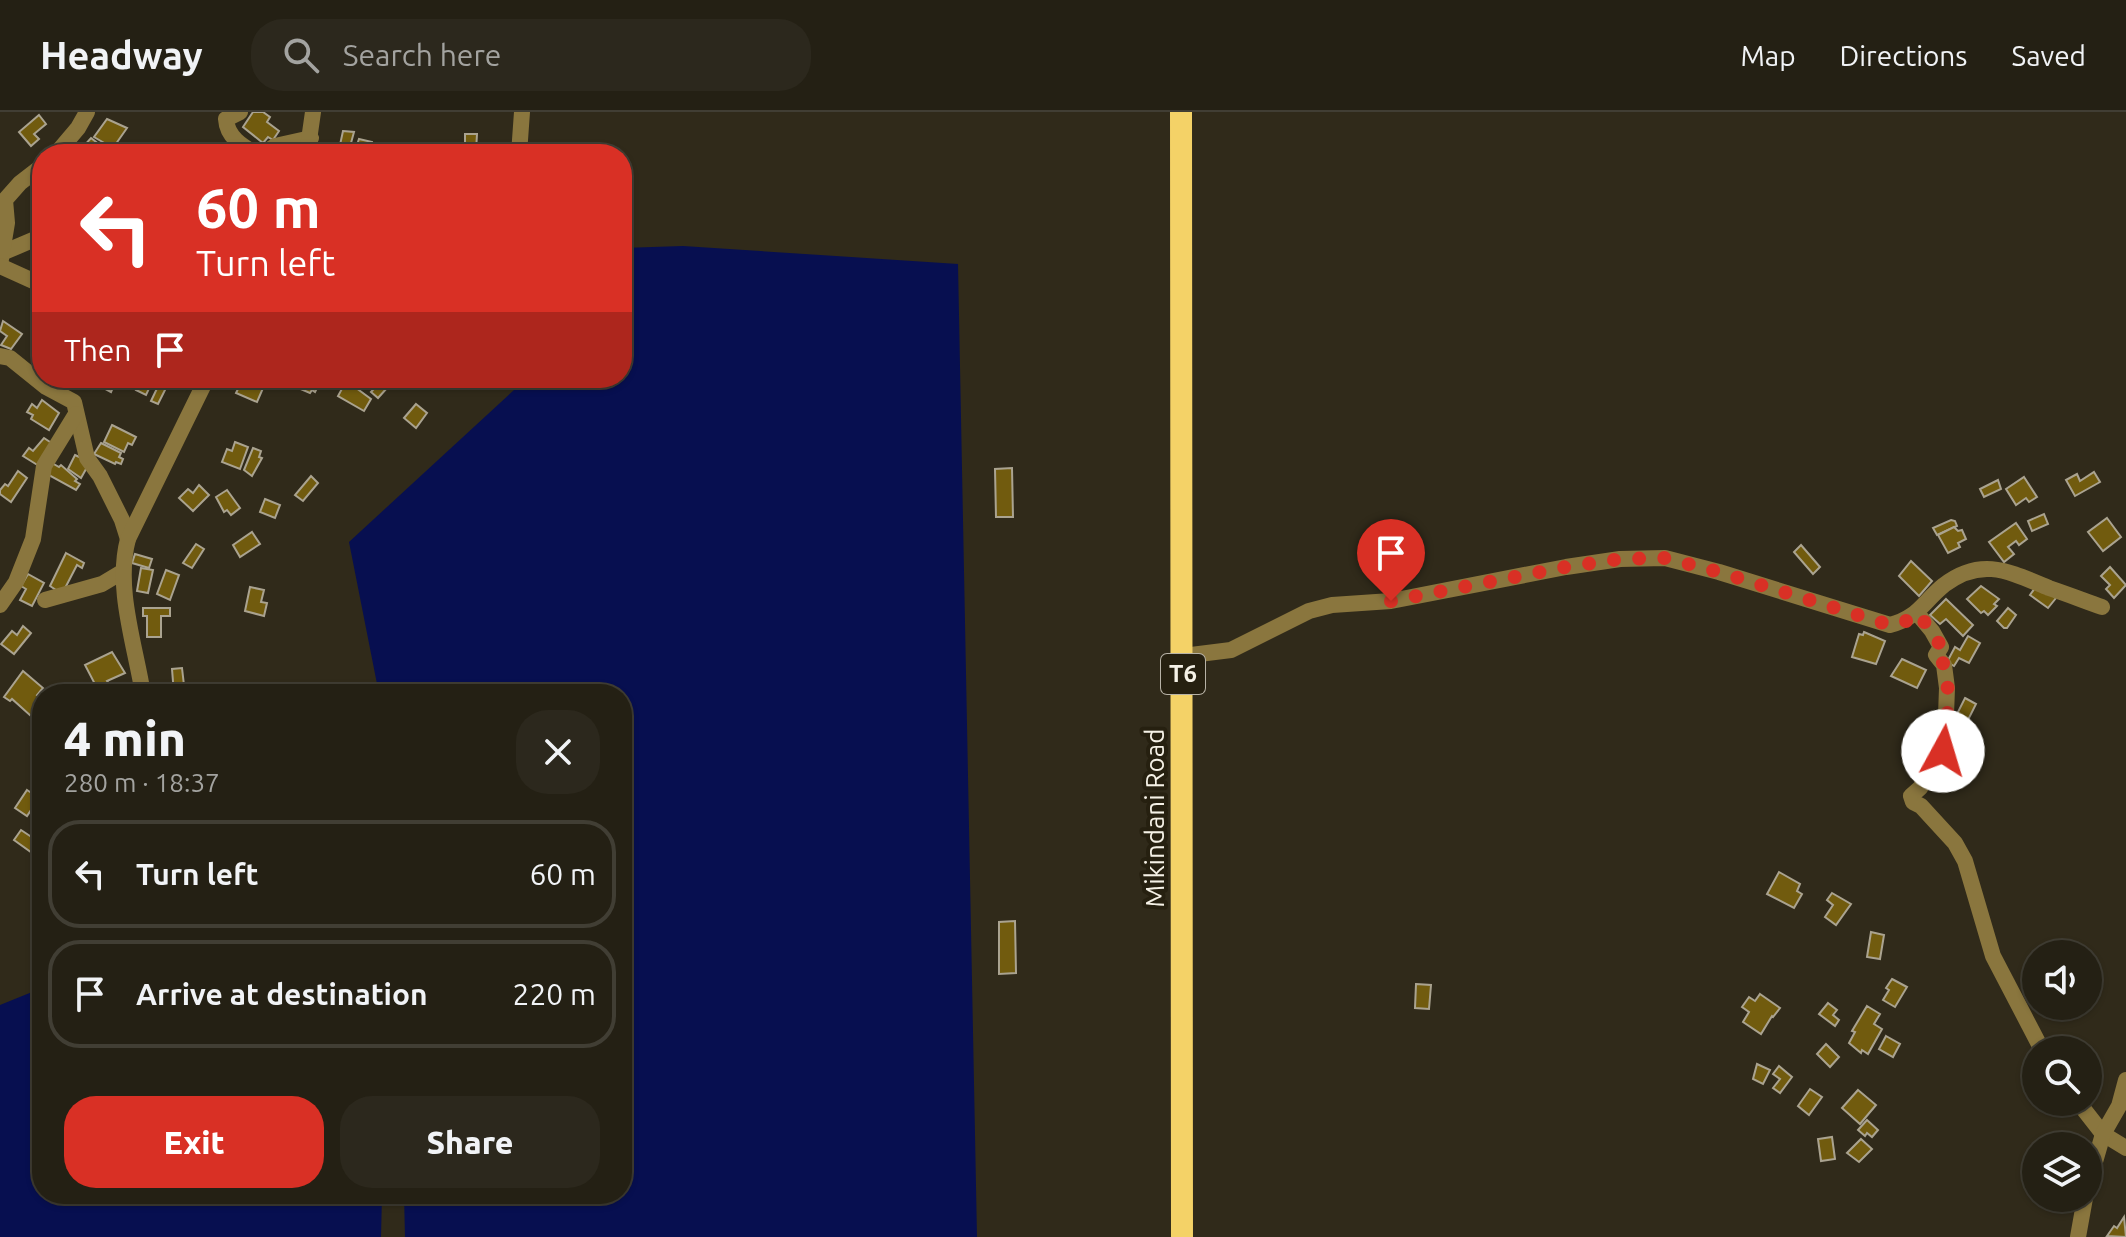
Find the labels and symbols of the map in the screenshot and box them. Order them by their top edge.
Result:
pin [1357,519,1425,601]
road number: T6 [1161,654,1205,694]
position arrow [1901,709,1985,793]
street label: Mikindani Road [1140,729,1169,907]

